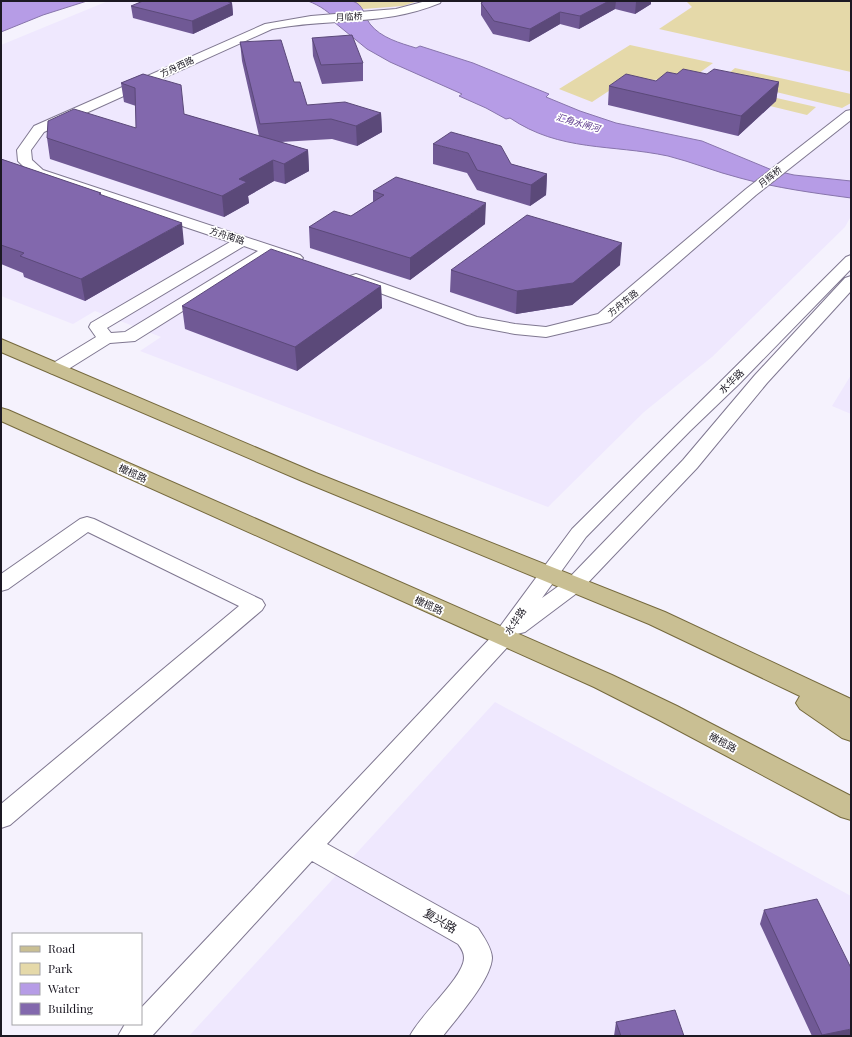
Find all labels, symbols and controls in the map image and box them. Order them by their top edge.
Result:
street label: 月临桥 [335,9,364,23]
street label: 方舟西路 [158,53,195,79]
water label: 汇角水闸河 [555,110,603,135]
street label: 月辉桥 [755,162,784,189]
street label: 方舟南路 [208,224,246,246]
street label: 方舟东路 [605,286,640,318]
street label: 水华路 [715,366,747,396]
street label: 橄榄路 [116,461,150,485]
street label: 橄榄路 [412,593,446,617]
street label: 水华路 [501,605,529,637]
street label: 橄榄路 [706,729,740,755]
street label: 复兴路 [421,904,460,936]
legend [12,933,142,1025]
text: Road [48,940,75,956]
text: Park [48,960,73,976]
text: Water [47,980,81,996]
text: Building [48,1000,94,1016]

